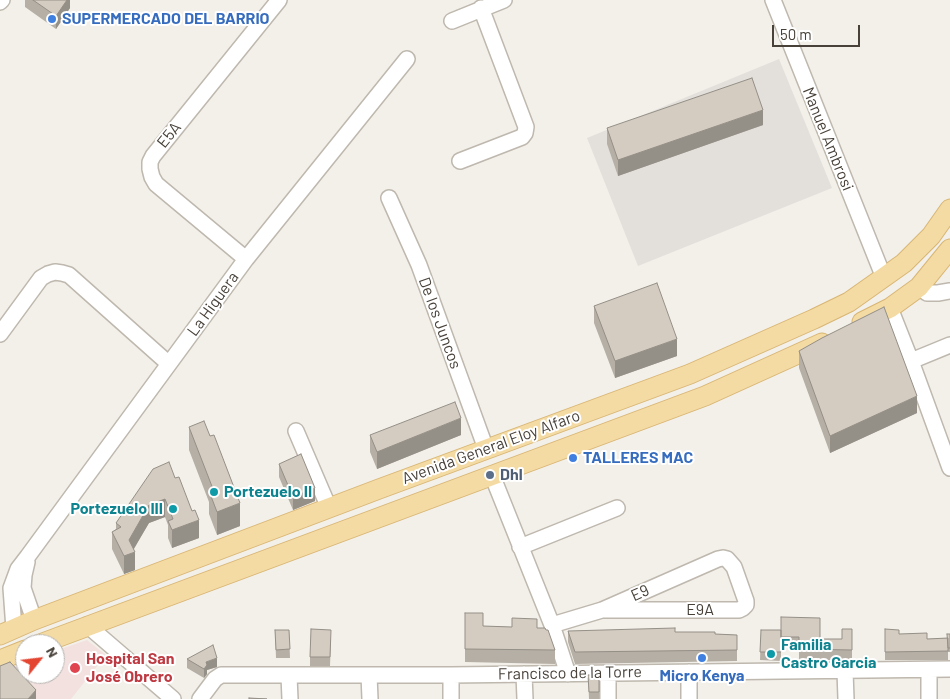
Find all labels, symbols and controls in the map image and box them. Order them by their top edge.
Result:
place label: SUPERMERCADO DEL BARRIO [62,9,270,29]
marker: SUPERMERCADO DEL BARRIO [46,13,58,25]
scale bar [775,15,862,47]
text: 50 m [780,25,812,43]
street label: Manuel Ambrosi [798,84,858,194]
street label: E5A [153,118,185,152]
street label: La Higuera [183,268,243,340]
street label: De los Juncos [415,275,465,371]
street label: Avenida General Eloy Alfaro [399,406,583,488]
place label: TALLERES MAC [583,448,693,468]
marker: TALLERES MAC [567,452,579,464]
place label: Dhl [500,465,523,485]
marker: Dhl [484,469,496,481]
place label: Portezuelo II [224,482,312,502]
marker: Portezuelo II [208,486,220,498]
place label: Portezuelo III [71,499,163,519]
marker: Portezuelo III [167,503,179,515]
street label: E9 [628,581,652,605]
street label: E9A [686,600,714,620]
north arrow [15,634,65,684]
place label: Familia Castro Garcia [781,635,876,673]
text: N [43,644,62,660]
marker: Familia Castro Garcia [765,648,777,660]
place label: Hospital San José Obrero [86,649,174,687]
marker: Micro Kenya [696,652,708,664]
marker: Hospital San José Obrero [68,661,82,675]
street label: Francisco de la Torre [498,662,642,684]
place label: Micro Kenya [660,666,744,686]

